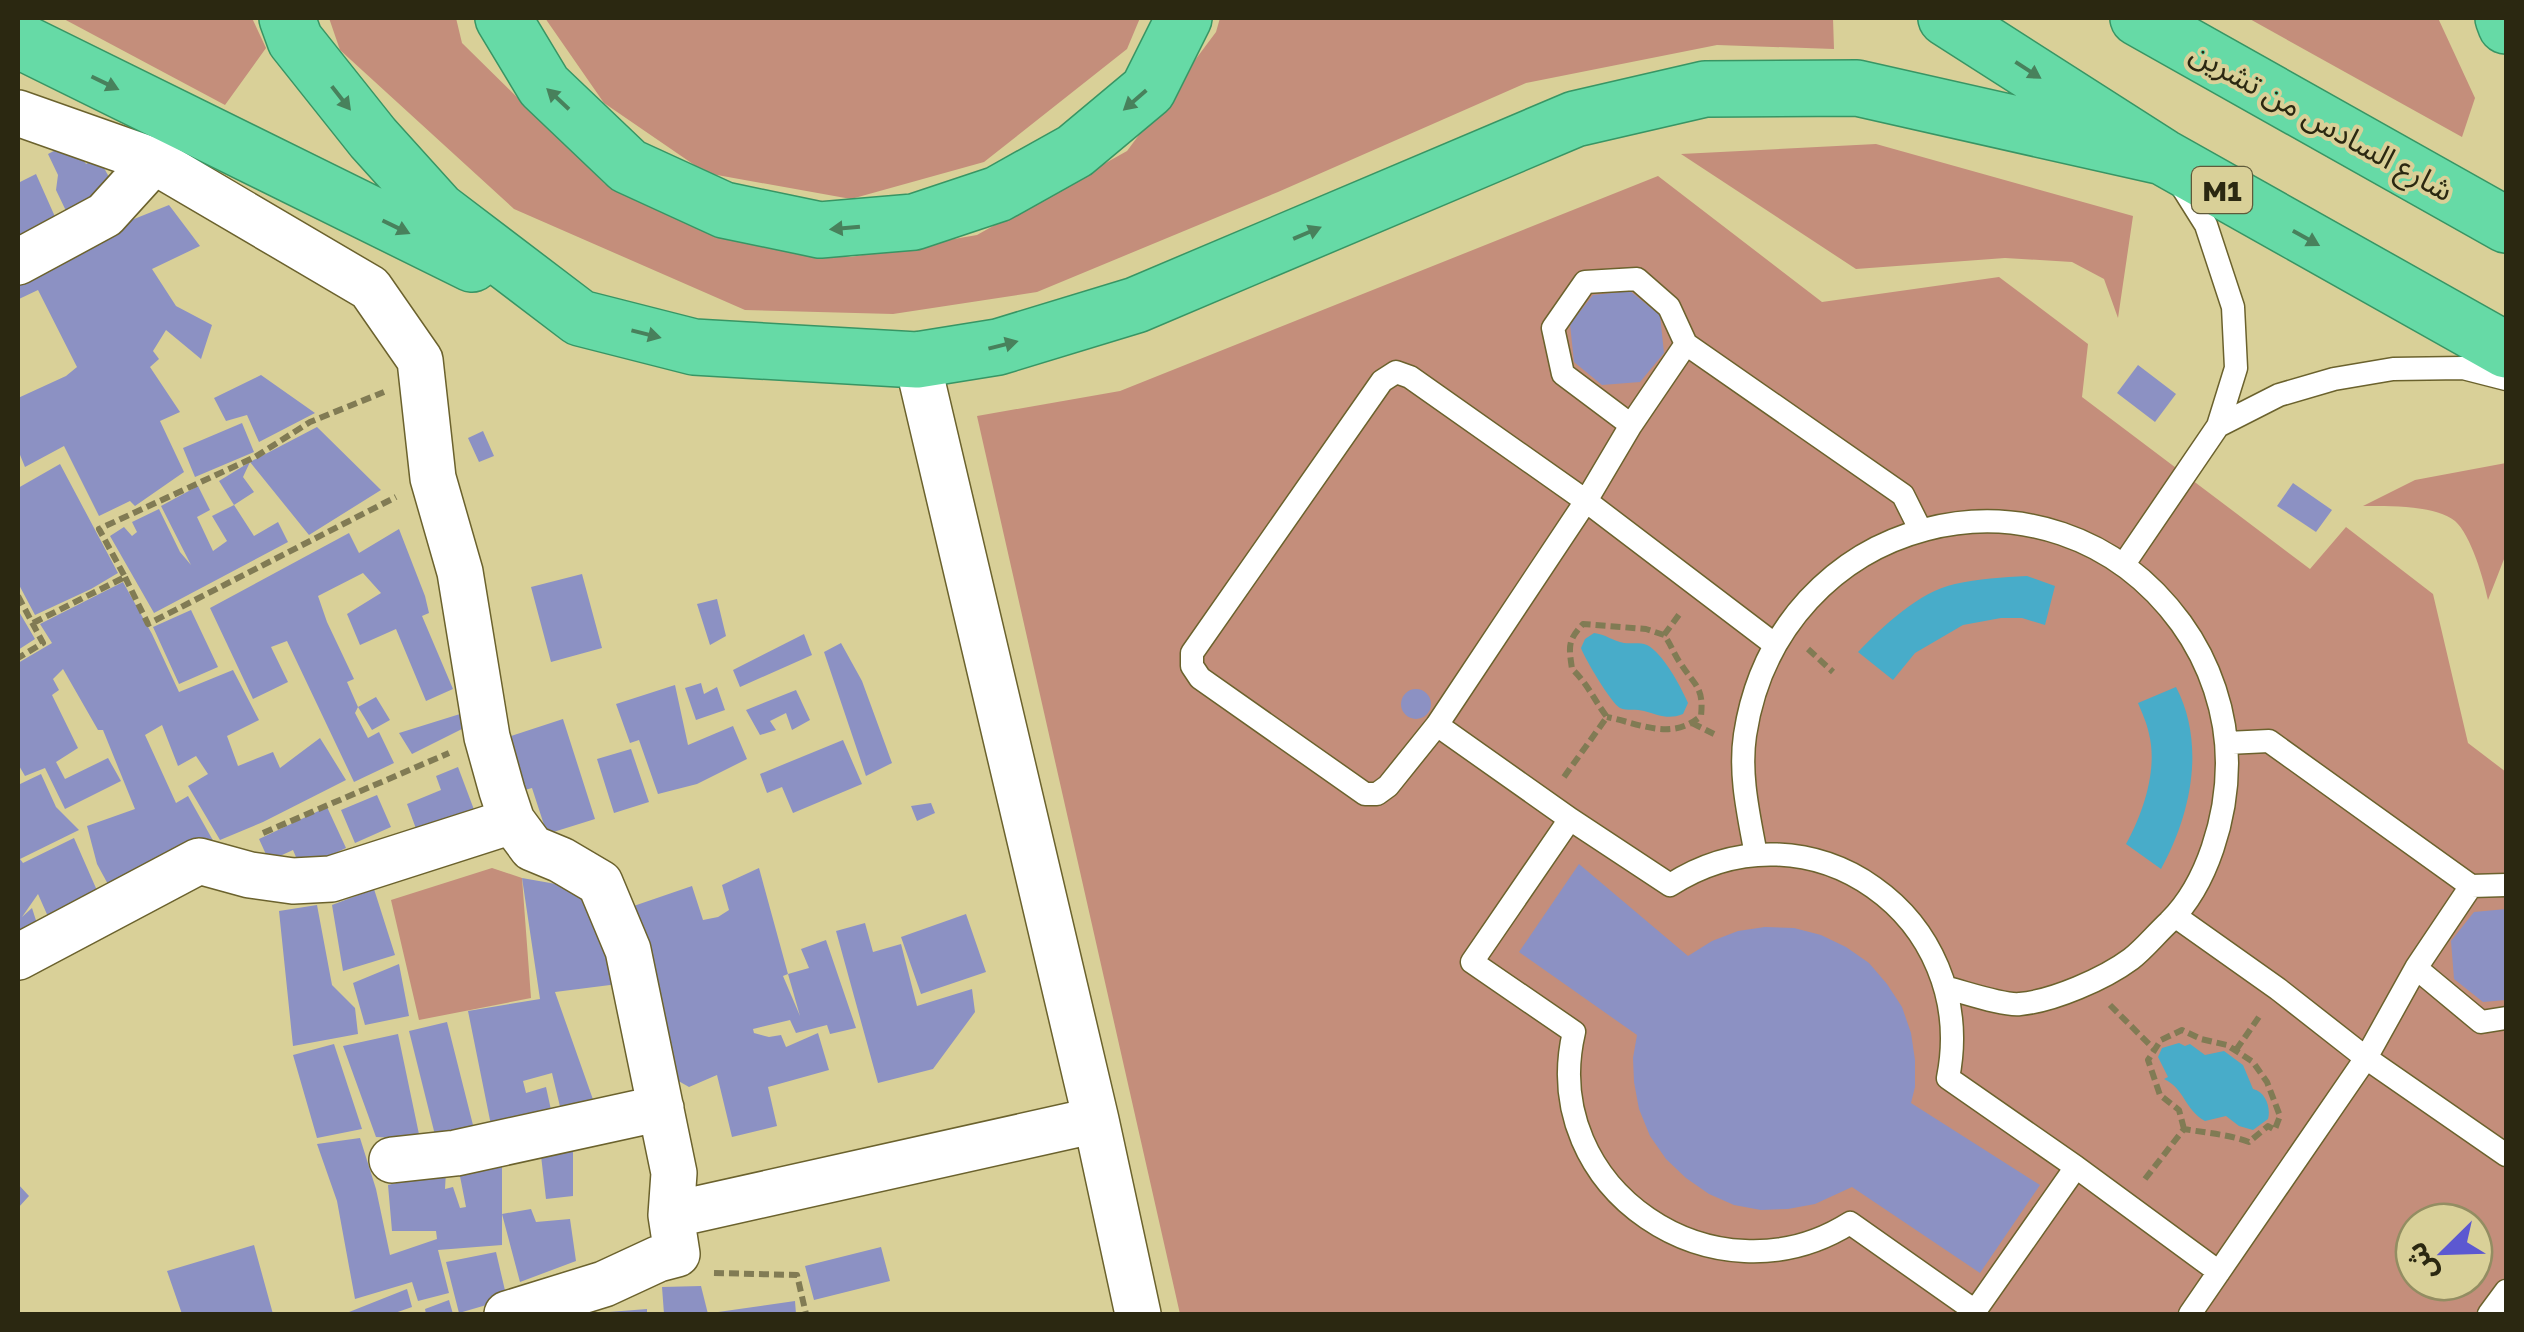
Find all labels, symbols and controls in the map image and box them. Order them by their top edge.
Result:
street label: شارع السادس من تشرين [2182,34,2460,213]
one-way arrow [2014,61,2042,79]
one-way arrow [91,74,120,91]
one-way arrow [330,85,351,110]
one-way arrow [546,88,570,111]
one-way arrow [1123,89,1148,111]
road number: M1 [2192,167,2252,213]
one-way arrow [382,218,411,235]
one-way arrow [828,221,860,237]
one-way arrow [1292,225,1322,241]
one-way arrow [2292,229,2321,246]
one-way arrow [631,327,662,343]
one-way arrow [988,337,1019,352]
north arrow [2394,1202,2494,1302]
text: ش [2398,1238,2443,1286]

